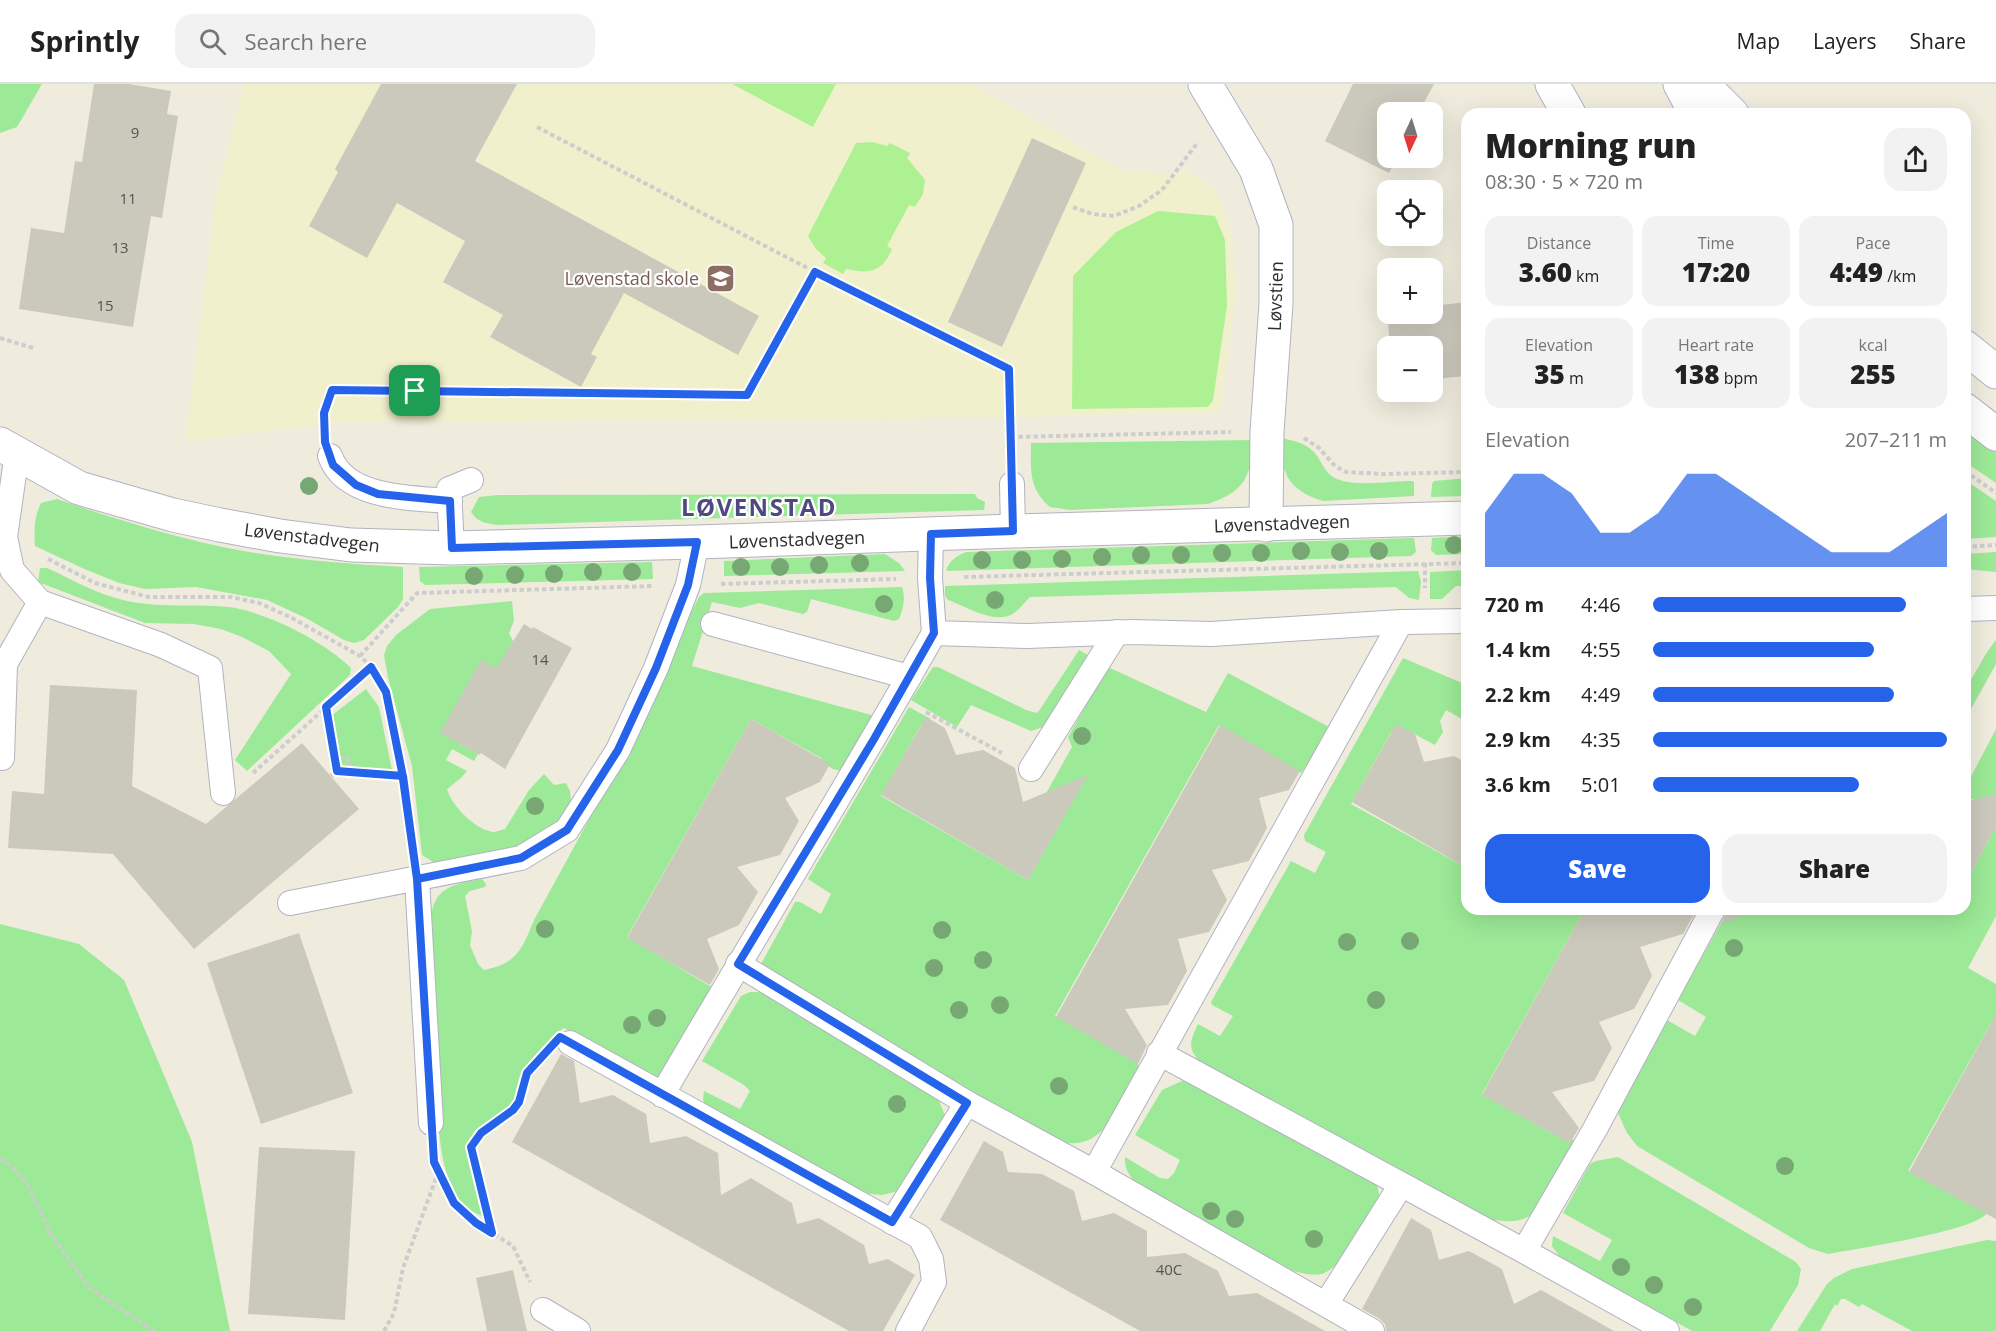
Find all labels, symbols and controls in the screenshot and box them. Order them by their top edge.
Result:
search box [175,14,595,68]
text: Sprintly [30,22,139,60]
icon: search [196,25,229,58]
text: Search here [244,26,367,56]
text: Map [1737,27,1780,55]
text: Layers [1813,27,1877,55]
text: Share [1910,27,1966,55]
north arrow [1377,102,1443,168]
map controls [1377,102,1443,402]
house number: 9 [131,122,139,142]
text: Morning run [1485,123,1697,168]
button: share [1884,128,1947,191]
text: 08:30 · 5 × 720 m [1485,168,1643,195]
button: locate [1377,180,1443,246]
house number: 11 [119,188,137,208]
text: Distance [1527,232,1591,254]
text: Time [1698,232,1734,254]
text: Pace [1855,232,1891,254]
house number: 13 [111,237,129,257]
text: 3.60 [1519,254,1572,290]
text: 17:20 [1682,254,1750,290]
text: 4:49 [1830,254,1883,290]
button: + [1377,258,1443,324]
street label: Løvstien [1262,261,1288,331]
school or university icon: Løvenstad skole [704,262,736,294]
text: km [1572,265,1599,287]
text: /km [1883,265,1916,287]
place label: Løvenstad skole [564,266,699,290]
house number: 15 [96,295,114,315]
text: Elevation [1525,334,1593,356]
text: Heart rate [1678,334,1754,356]
text: kcal [1859,334,1888,356]
button: − [1377,336,1443,402]
text: 35 [1534,356,1565,392]
text: 138 [1674,356,1720,392]
text: 255 [1850,356,1896,392]
pin [389,365,440,416]
text: m [1565,367,1584,389]
text: bpm [1720,367,1758,389]
icon: arrive [398,374,431,407]
text: Elevation [1485,426,1570,453]
text: 207–211 m [1845,426,1947,453]
district label: LØVENSTAD [681,490,837,523]
street label: Løvenstadvegen [1213,509,1351,537]
street label: Løvenstadvegen [243,517,381,557]
street label: Løvenstadvegen [728,525,866,553]
text: 720 m [1485,591,1544,618]
text: 4:46 [1581,591,1621,618]
text: 1.4 km [1485,636,1551,663]
text: 4:55 [1581,636,1621,663]
house number: 14 [531,649,549,669]
text: 2.2 km [1485,681,1551,708]
text: 4:49 [1581,681,1621,708]
text: 2.9 km [1485,726,1551,753]
text: 4:35 [1581,726,1621,753]
text: 3.6 km [1485,771,1551,798]
text: 5:01 [1581,771,1621,798]
button: Save [1485,834,1710,903]
button: Share [1722,834,1947,903]
house number: 40C [1156,1259,1182,1279]

